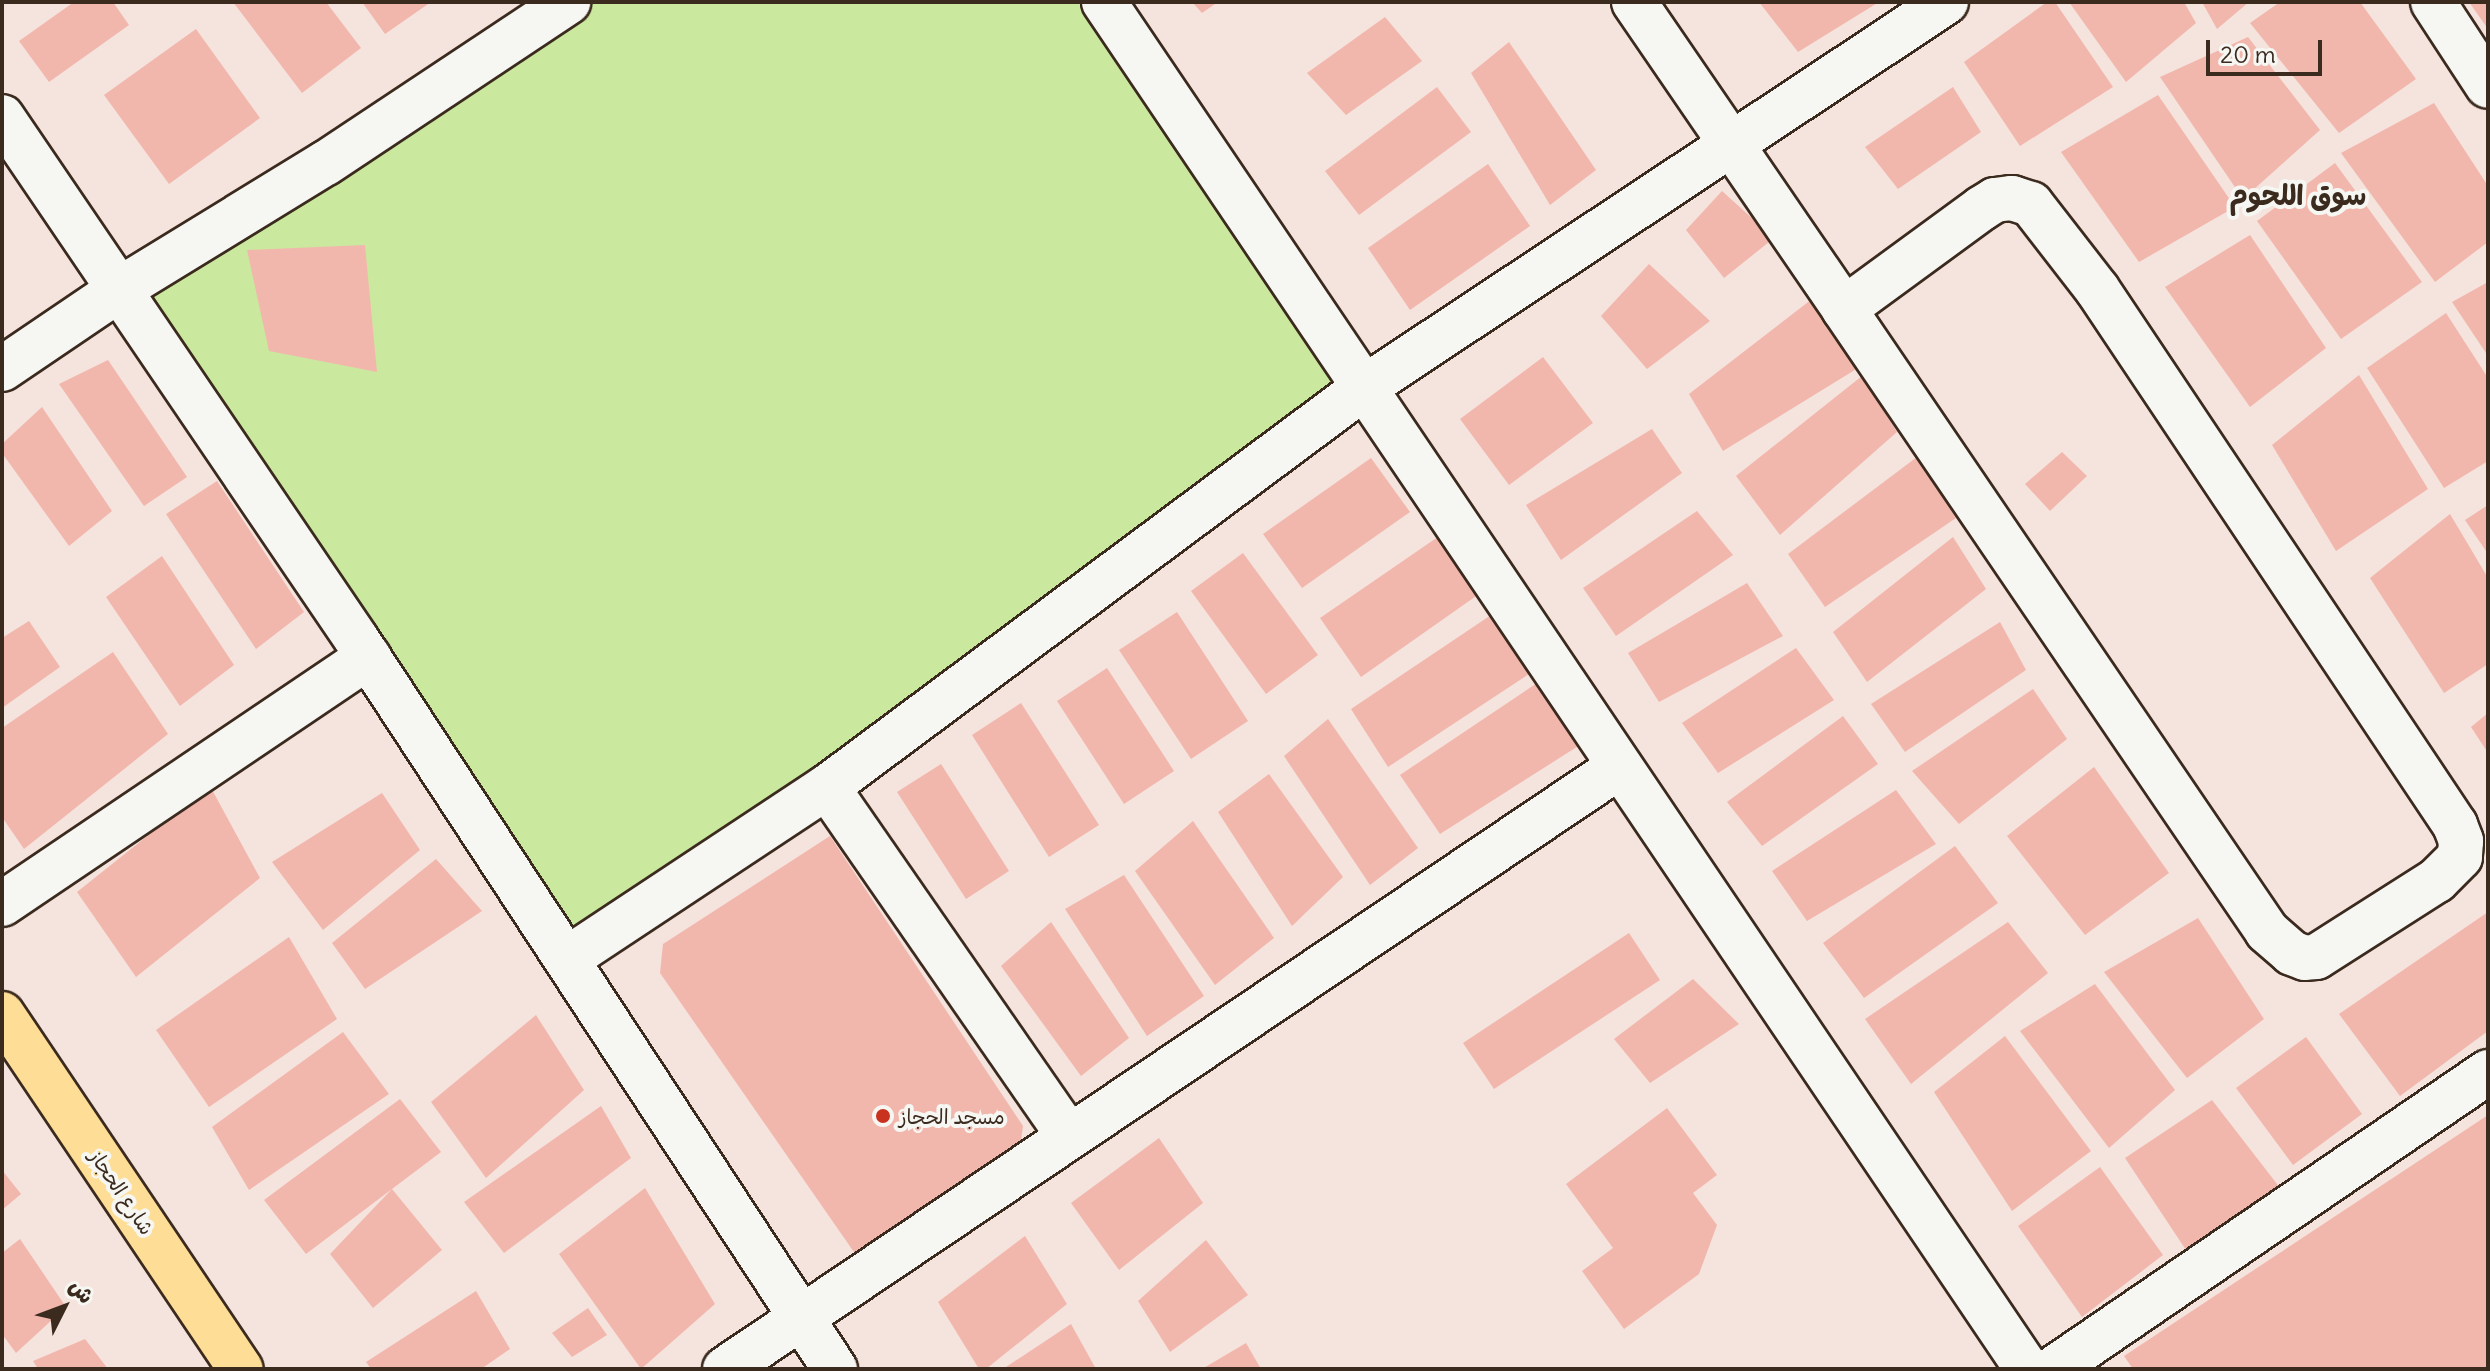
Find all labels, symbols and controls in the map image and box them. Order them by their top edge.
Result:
scale bar [2210,24,2326,74]
text: 20 m [2220,39,2276,69]
district label: سوق اللحوم [2229,178,2367,212]
place label: مسجد الحجاز [899,1104,1005,1128]
marker: مسجد الحجاز [874,1107,892,1125]
street label: شارع الحجاز [85,1145,159,1239]
north arrow [24,1267,104,1347]
text: ش [63,1273,100,1309]

